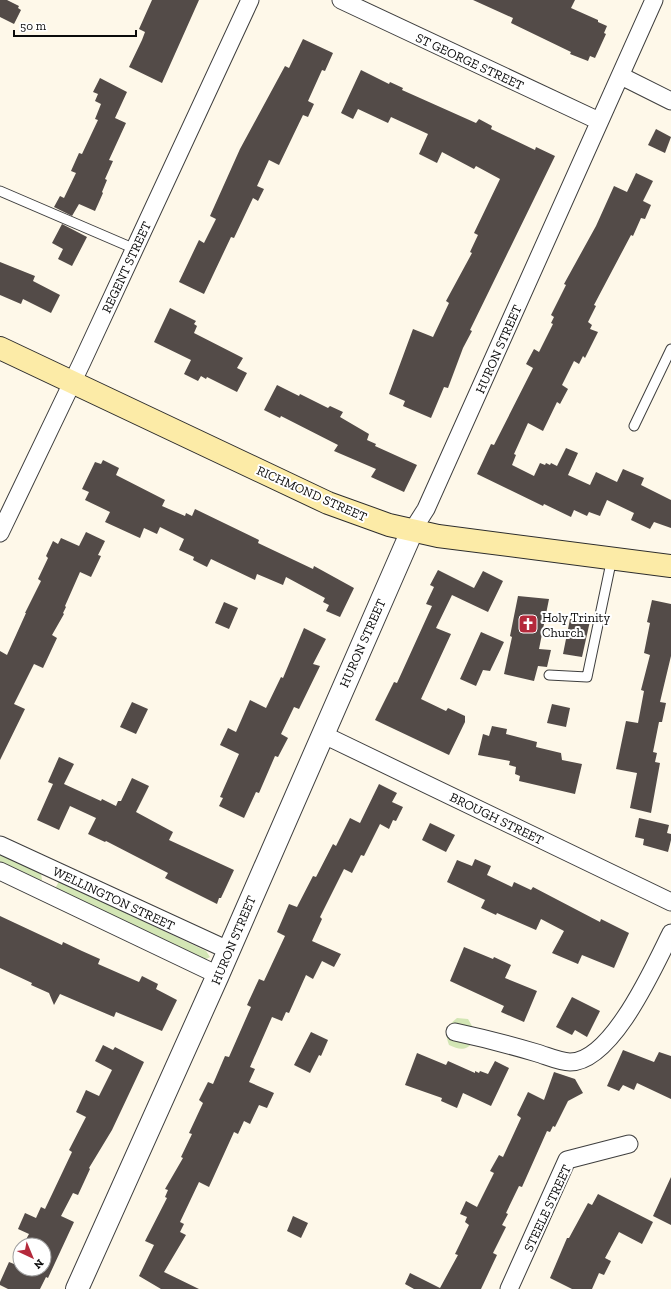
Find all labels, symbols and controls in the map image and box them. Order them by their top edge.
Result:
scale bar [14,12,136,38]
text: 50 m [20,19,47,33]
street label: ST GEORGE STREET [413,30,526,93]
street label: REGENT STREET [99,219,154,315]
street label: HURON STREET [472,303,525,396]
street label: RICHMOND STREET [254,462,369,524]
street label: HURON STREET [336,597,389,690]
place label: Holy Trinity Church [542,610,610,640]
church icon: Holy Trinity Church [517,613,539,635]
street label: BROUGH STREET [447,789,546,848]
street label: WELLINGTON STREET [50,864,177,933]
street label: HURON STREET [208,893,259,987]
street label: STEELE STREET [521,1162,574,1254]
north arrow [12,1237,52,1277]
text: N [31,1256,46,1272]

